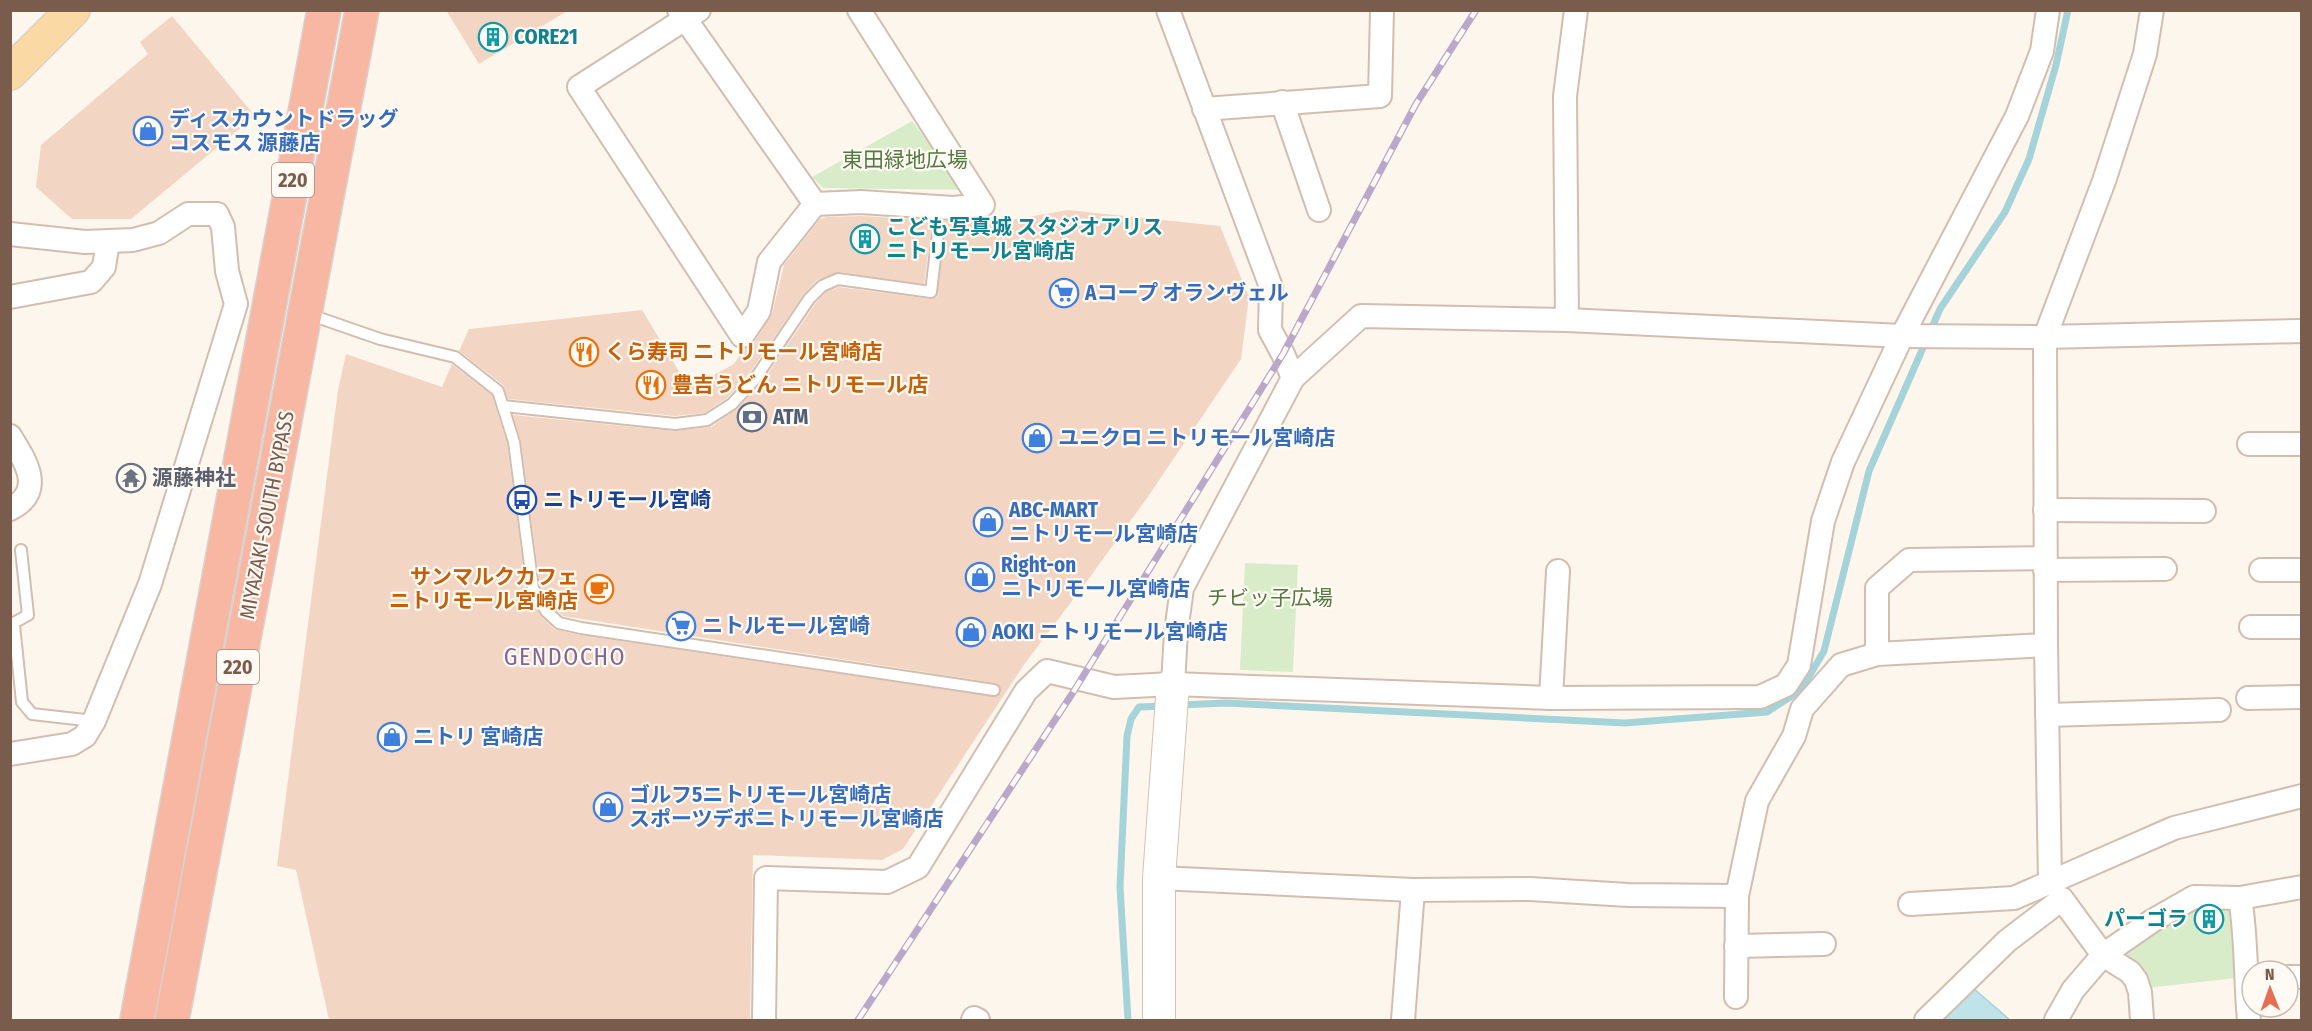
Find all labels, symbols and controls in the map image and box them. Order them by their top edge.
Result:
building icon: CORE21 [477,21,509,53]
place label: CORE21 [514,24,578,50]
place label: ディスカウントドラッグ コスモス 源藤店 [169,106,399,156]
shop icon: ディスカウントドラッグ コスモス 源藤店 [132,115,164,147]
park label: 東田緑地広場 [842,147,968,173]
road number: 220 [272,163,314,197]
place label: こども写真城 スタジオアリス ニトリモール宮崎店 [886,214,1163,264]
building icon: こども写真城 スタジオアリス ニトリモール宮崎店 [849,223,881,255]
supermarket icon: Aコープ オランヴェル [1048,277,1080,309]
place label: Aコープ オランヴェル [1084,280,1289,306]
restaurant icon: くら寿司 ニトリモール宮崎店 [568,336,600,368]
place label: くら寿司 ニトリモール宮崎店 [605,339,882,365]
restaurant icon: 豊吉うどん ニトリモール店 [635,369,667,401]
place label: 豊吉うどん ニトリモール店 [672,372,928,398]
bank icon: ATM [736,401,768,433]
place label: ATM [772,404,808,430]
street label: MIYAZAKI-SOUTH BYPASS [234,409,300,621]
shop icon: ユニクロ ニトリモール宮崎店 [1021,422,1053,454]
place label: ユニクロ ニトリモール宮崎店 [1058,425,1335,451]
temple icon: 源藤神社 [115,462,147,494]
place label: 源藤神社 [152,465,236,491]
bus stop icon: ニトリモール宮崎 [506,484,538,516]
place label: ニトリモール宮崎 [543,487,711,513]
place label: ABC-MART ニトリモール宮崎店 [1008,497,1198,547]
shop icon: ABC-MART ニトリモール宮崎店 [972,506,1004,538]
place label: Right-on ニトリモール宮崎店 [1001,552,1190,602]
shop icon: Right-on ニトリモール宮崎店 [964,561,996,593]
place label: サンマルクカフェ ニトリモール宮崎店 [389,564,578,614]
cafe icon: サンマルクカフェ ニトリモール宮崎店 [583,573,615,605]
park label: チビッ子広場 [1207,585,1333,611]
supermarket icon: ニトルモール宮崎 [665,610,697,642]
place label: ニトルモール宮崎 [702,613,870,639]
shop icon: AOKI ニトリモール宮崎店 [955,616,987,648]
place label: AOKI ニトリモール宮崎店 [991,619,1228,645]
district label: GENDOCHO [504,643,626,671]
road number: 220 [217,650,259,684]
shop icon: ニトリ 宮崎店 [376,721,408,753]
place label: ニトリ 宮崎店 [413,724,543,750]
place label: ゴルフ5ニトリモール宮崎店 スポーツデポニトリモール宮崎店 [629,782,944,832]
shop icon: ゴルフ5ニトリモール宮崎店 スポーツデポニトリモール宮崎店 [592,791,624,823]
building icon: パーゴラ [2193,903,2225,935]
place label: パーゴラ [2104,906,2188,932]
north arrow [2240,959,2300,1019]
text: N [2265,965,2275,984]

